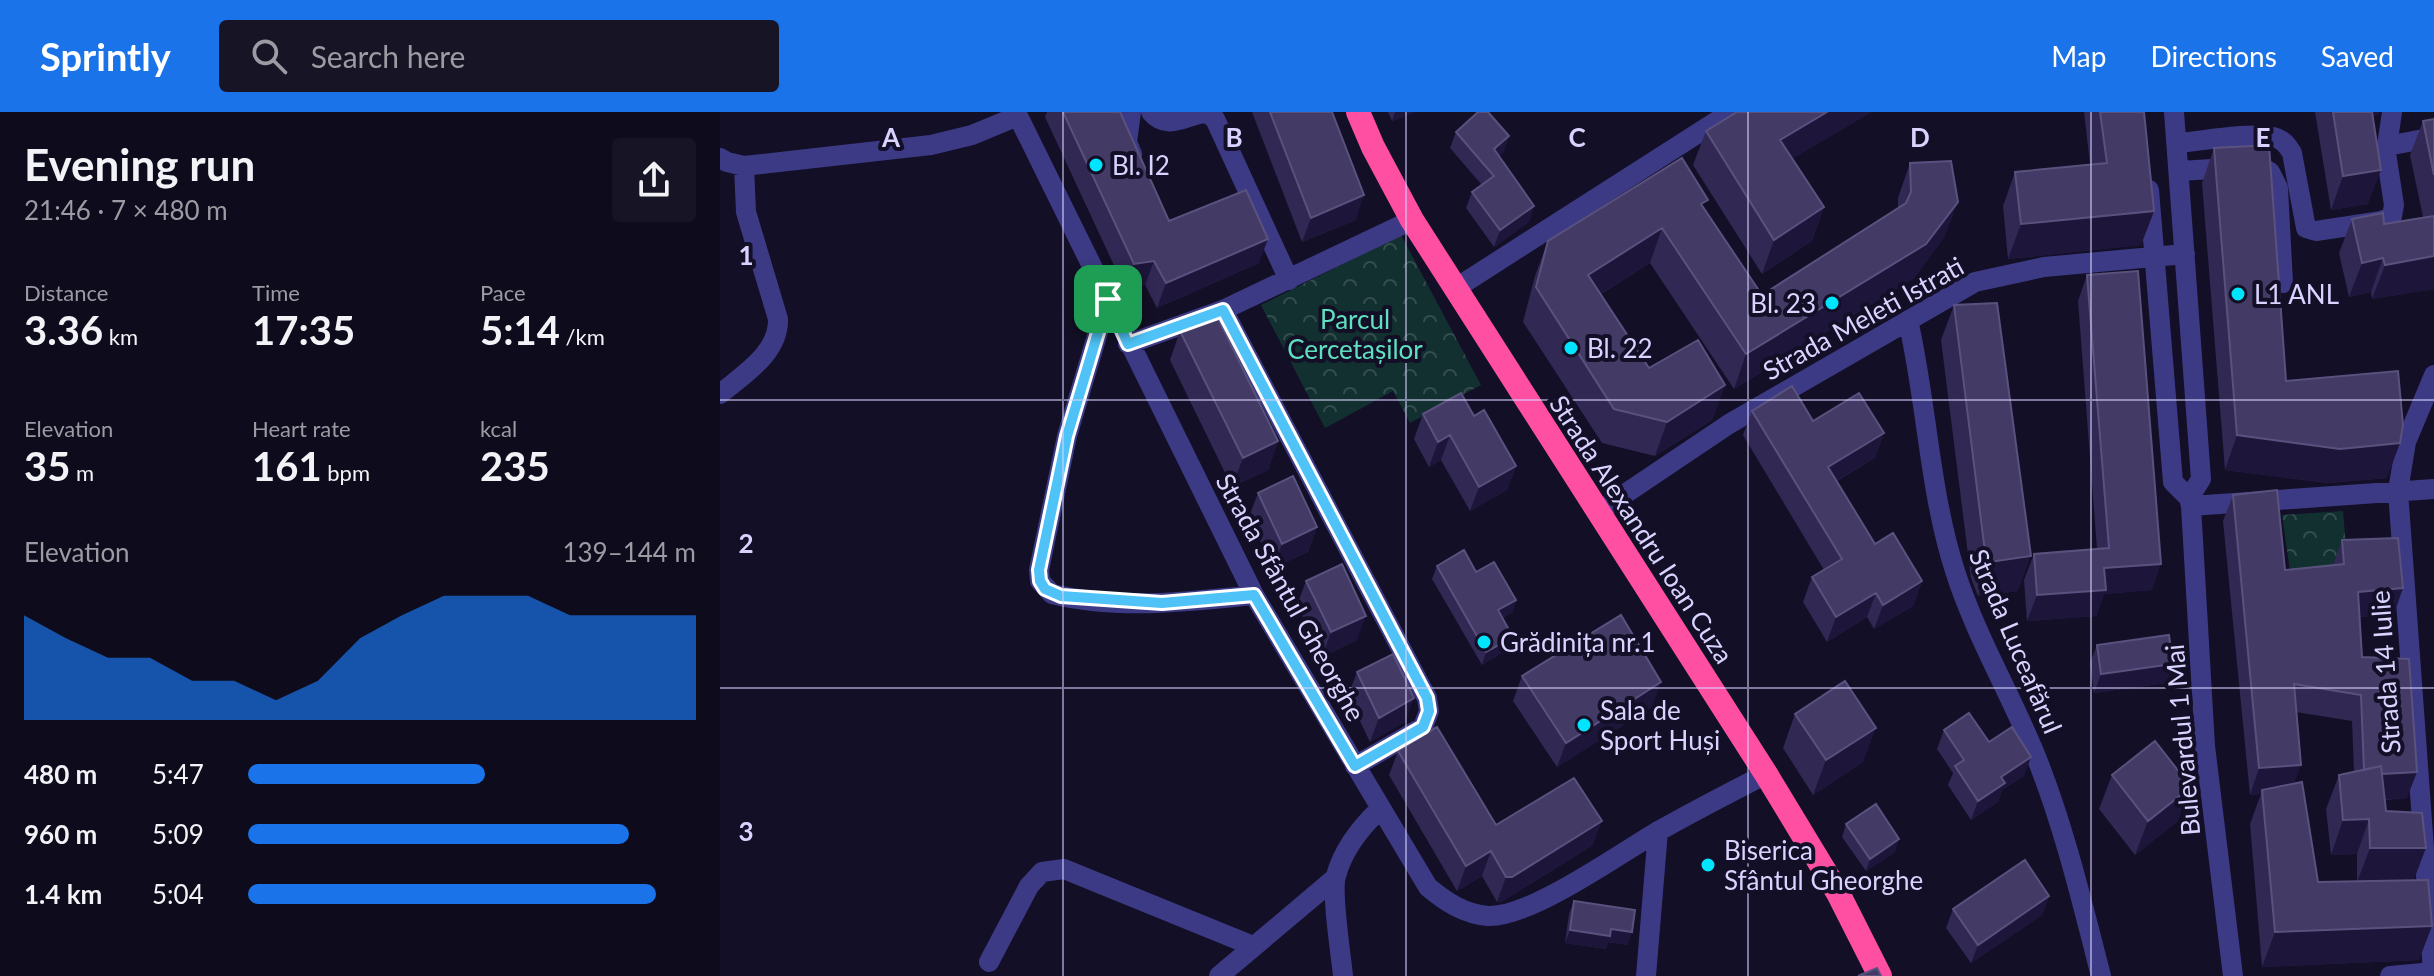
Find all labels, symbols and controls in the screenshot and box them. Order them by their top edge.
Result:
search box [219,20,779,92]
text: Sprintly [40,33,171,79]
icon: search [247,34,291,78]
text: Search here [311,38,465,74]
text: Map [2051,39,2106,73]
text: Directions [2150,39,2277,73]
text: Saved [2321,39,2394,73]
text: A [881,121,901,153]
text: B [1225,121,1243,153]
text: C [1568,121,1586,153]
text: D [1910,121,1930,153]
text: E [2256,121,2270,153]
text: Evening run [24,138,255,190]
button: share [612,138,696,222]
place label: Bl. I2 [1112,149,1170,181]
marker: Bl. I2 [1087,156,1105,174]
text: 21:46 · 7 × 480 m [24,194,228,226]
text: 1 [738,239,754,271]
street label: Strada Meleti Istrati [1757,250,1969,386]
pin [1074,265,1142,333]
icon: arrive [1086,277,1130,321]
place label: L1 ANL [2254,278,2339,310]
text: Distance [24,279,108,306]
text: Time [252,279,300,306]
text: Pace [480,279,526,306]
marker: L1 ANL [2229,285,2247,303]
place label: Bl. 23 [1750,287,1816,319]
marker: Bl. 23 [1823,294,1841,312]
park label: Parcul Cercetașilor [1287,303,1423,365]
text: 3.36 [24,306,103,354]
text: 17:35 [252,306,355,354]
text: 5:14 [480,306,560,354]
text: km [103,323,138,350]
text: /km [560,323,605,350]
place label: Bl. 22 [1587,332,1653,364]
marker: Bl. 22 [1562,339,1580,357]
street label: Strada Alexandru Ioan Cuza [1543,389,1741,669]
text: Elevation [24,415,113,442]
text: Heart rate [252,415,351,442]
text: kcal [480,415,517,442]
text: 35 [24,442,70,490]
text: 161 [252,442,322,490]
text: 235 [480,442,550,490]
text: m [70,459,94,486]
text: bpm [322,459,370,486]
street label: Strada Sfântul Gheorghe [1210,468,1372,726]
text: 2 [738,527,754,559]
text: Elevation [24,536,130,568]
text: 139–144 m [562,536,696,568]
street label: Strada Luceafărul [1963,544,2069,738]
street label: Strada 14 Iulie [2363,589,2407,755]
place label: Grădinița nr.1 [1500,626,1656,658]
marker: Grădinița nr.1 [1475,633,1493,651]
street label: Bulevardul 1 Mai [2158,643,2206,837]
place label: Sala de Sport Huși [1600,694,1720,756]
marker: Sala de Sport Huși [1575,716,1593,734]
text: 480 m [24,758,97,790]
text: 5:47 [152,758,204,790]
text: 3 [738,815,754,847]
text: 960 m [24,818,97,850]
text: 5:09 [152,818,204,850]
place label: Biserica Sfântul Gheorghe [1724,834,1923,896]
marker: Biserica Sfântul Gheorghe [1699,856,1717,874]
text: 1.4 km [24,878,102,910]
text: 5:04 [152,878,204,910]

